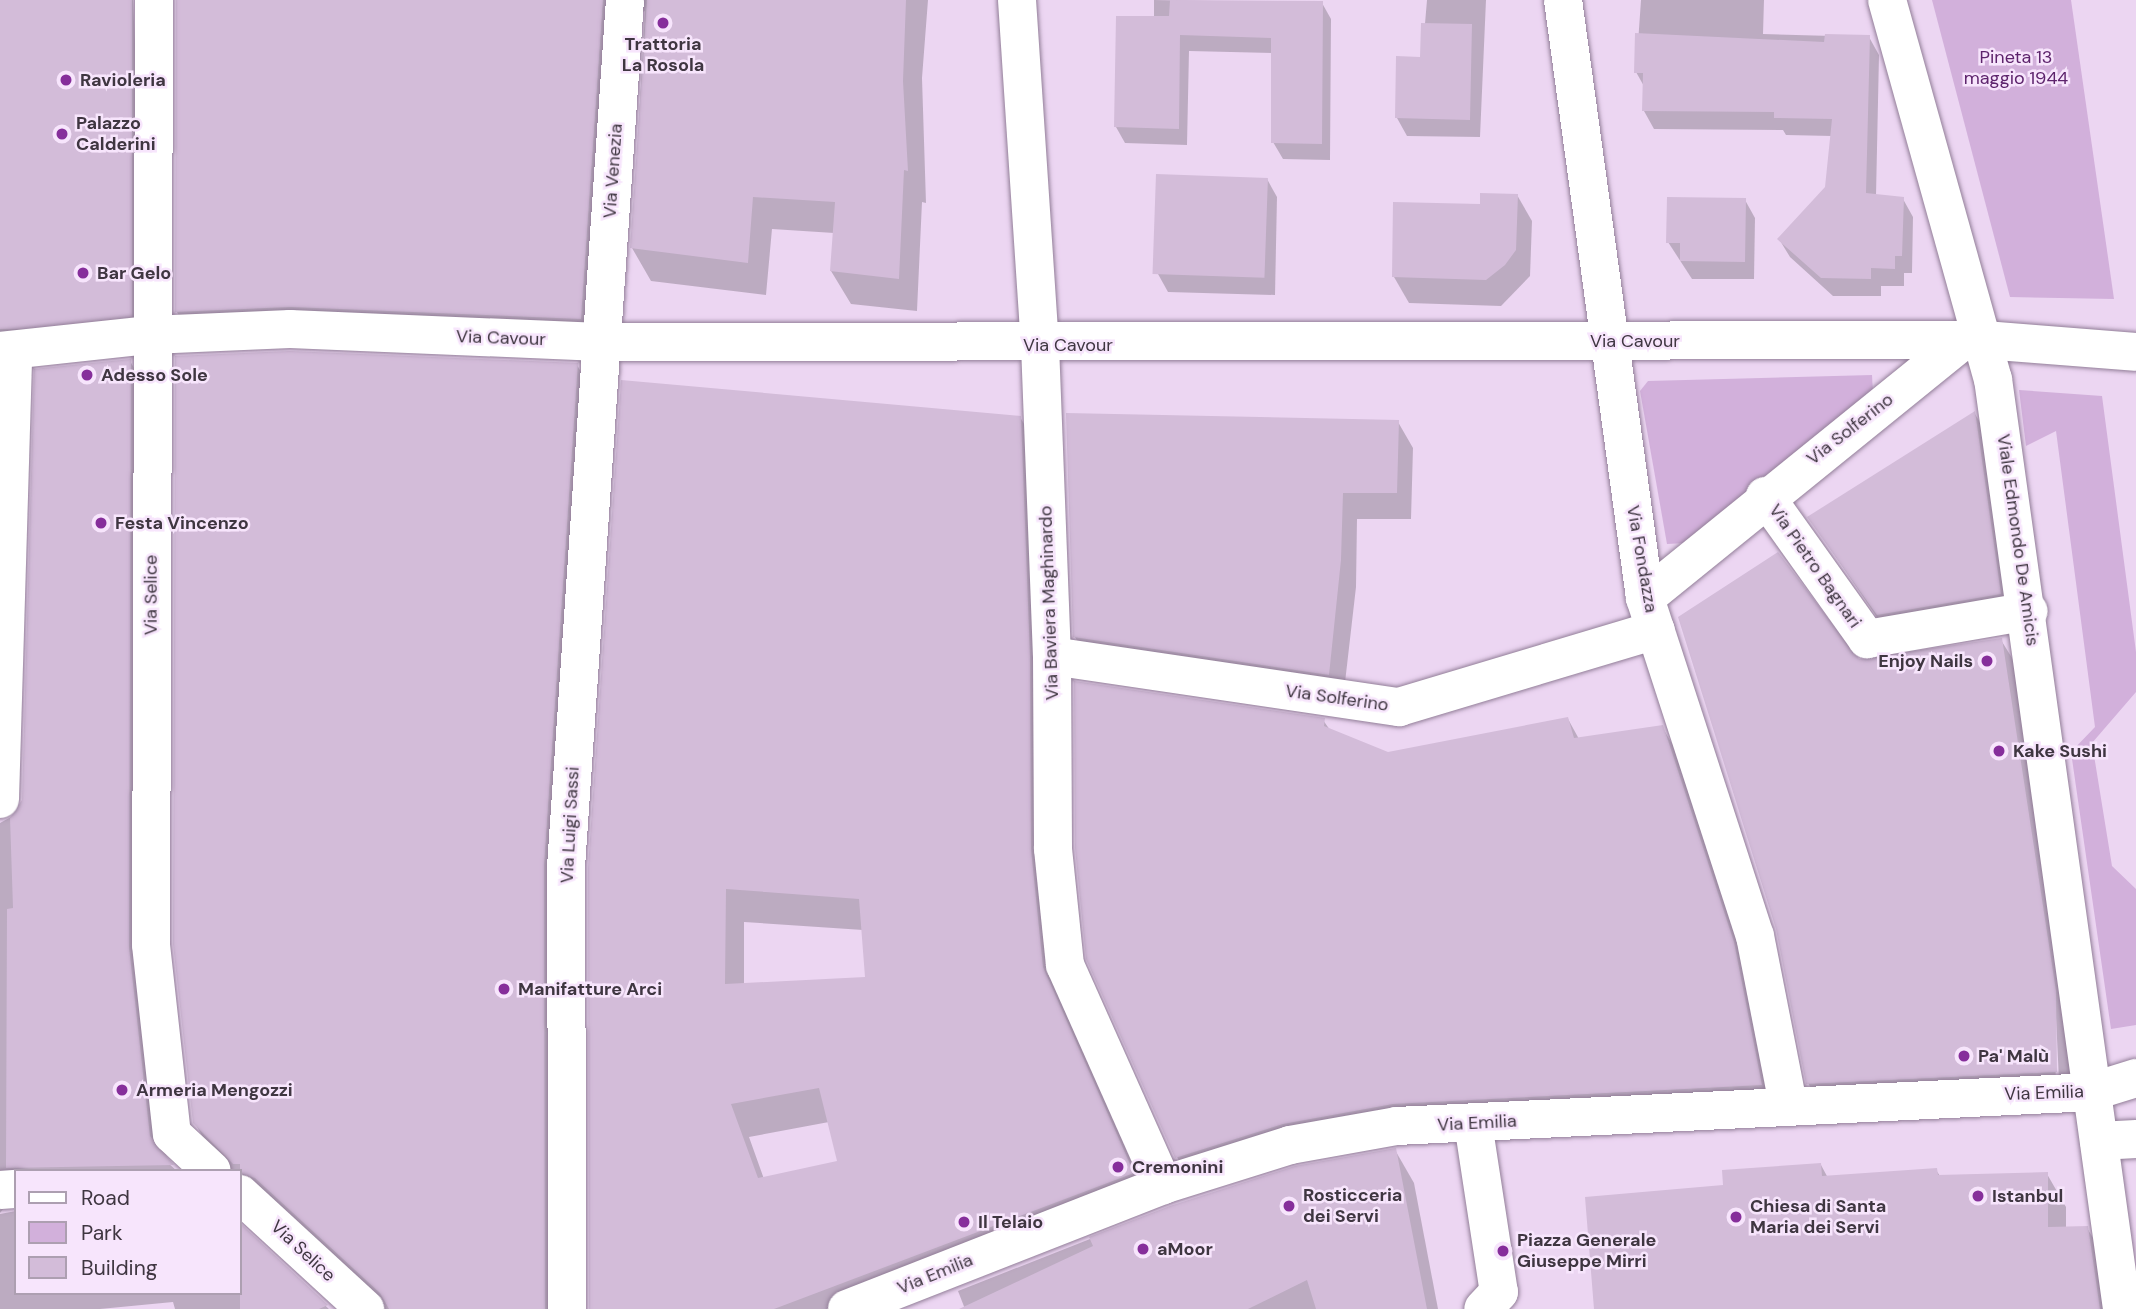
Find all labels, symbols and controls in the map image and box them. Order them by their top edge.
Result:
marker: Trattoria La Rosola [655,15,671,31]
place label: Trattoria La Rosola [622,34,704,76]
park label: Pineta 13 maggio 1944 [1964,47,2068,90]
place label: Ravioleria [80,69,166,91]
marker: Ravioleria [58,72,74,88]
place label: Palazzo Calderini [76,113,156,156]
street label: Via Venezia [599,123,627,219]
marker: Palazzo Calderini [54,126,70,142]
place label: Bar Gelo [97,262,171,284]
marker: Bar Gelo [75,265,91,281]
street label: Via Cavour [456,326,546,350]
street label: Via Cavour [1590,330,1680,352]
street label: Via Cavour [1023,334,1113,356]
place label: Adesso Sole [101,364,208,386]
marker: Adesso Sole [79,367,95,383]
street label: Via Solferino [1802,388,1898,470]
street label: Viale Edmondo De Amicis [1992,433,2044,647]
street label: Via Pietro Bagnari [1764,500,1866,632]
street label: Via Fondazza [1622,504,1662,614]
street label: Via Baviera Maghinardo [1035,505,1063,701]
place label: Festa Vincenzo [115,512,249,534]
marker: Festa Vincenzo [93,515,109,531]
street label: Via Selice [140,555,162,635]
place label: Enjoy Nails [1878,650,1973,672]
marker: Enjoy Nails [1979,653,1995,669]
street label: Via Solferino [1284,680,1390,716]
place label: Kake Sushi [2013,740,2107,762]
marker: Kake Sushi [1991,743,2007,759]
street label: Via Luigi Sassi [556,766,584,884]
place label: Manifatture Arci [518,978,662,1000]
marker: Manifatture Arci [496,981,512,997]
place label: Pa' Malù [1978,1045,2049,1067]
marker: Pa' Malù [1956,1048,1972,1064]
place label: Armeria Mengozzi [136,1079,293,1101]
street label: Via Emilia [2004,1081,2084,1105]
marker: Armeria Mengozzi [114,1082,130,1098]
street label: Via Emilia [1437,1110,1517,1136]
place label: Cremonini [1132,1156,1223,1178]
marker: Cremonini [1110,1159,1126,1175]
legend [14,1169,242,1295]
text: Road [81,1184,130,1212]
place label: Rosticceria dei Servi [1303,1185,1402,1228]
place label: Istanbul [1992,1185,2063,1207]
marker: Istanbul [1970,1188,1986,1204]
place label: Chiesa di Santa Maria dei Servi [1750,1196,1886,1238]
marker: Rosticceria dei Servi [1281,1198,1297,1214]
marker: Chiesa di Santa Maria dei Servi [1728,1209,1744,1225]
place label: Il Telaio [978,1211,1043,1233]
marker: Il Telaio [956,1214,972,1230]
street label: Via Selice [266,1216,340,1286]
text: Park [81,1219,122,1247]
place label: Piazza Generale Giuseppe Mirri [1517,1230,1656,1272]
place label: aMoor [1157,1238,1213,1260]
marker: aMoor [1135,1241,1151,1257]
marker: Piazza Generale Giuseppe Mirri [1495,1243,1511,1259]
street label: Via Emilia [894,1249,976,1299]
text: Building [81,1254,157,1282]

